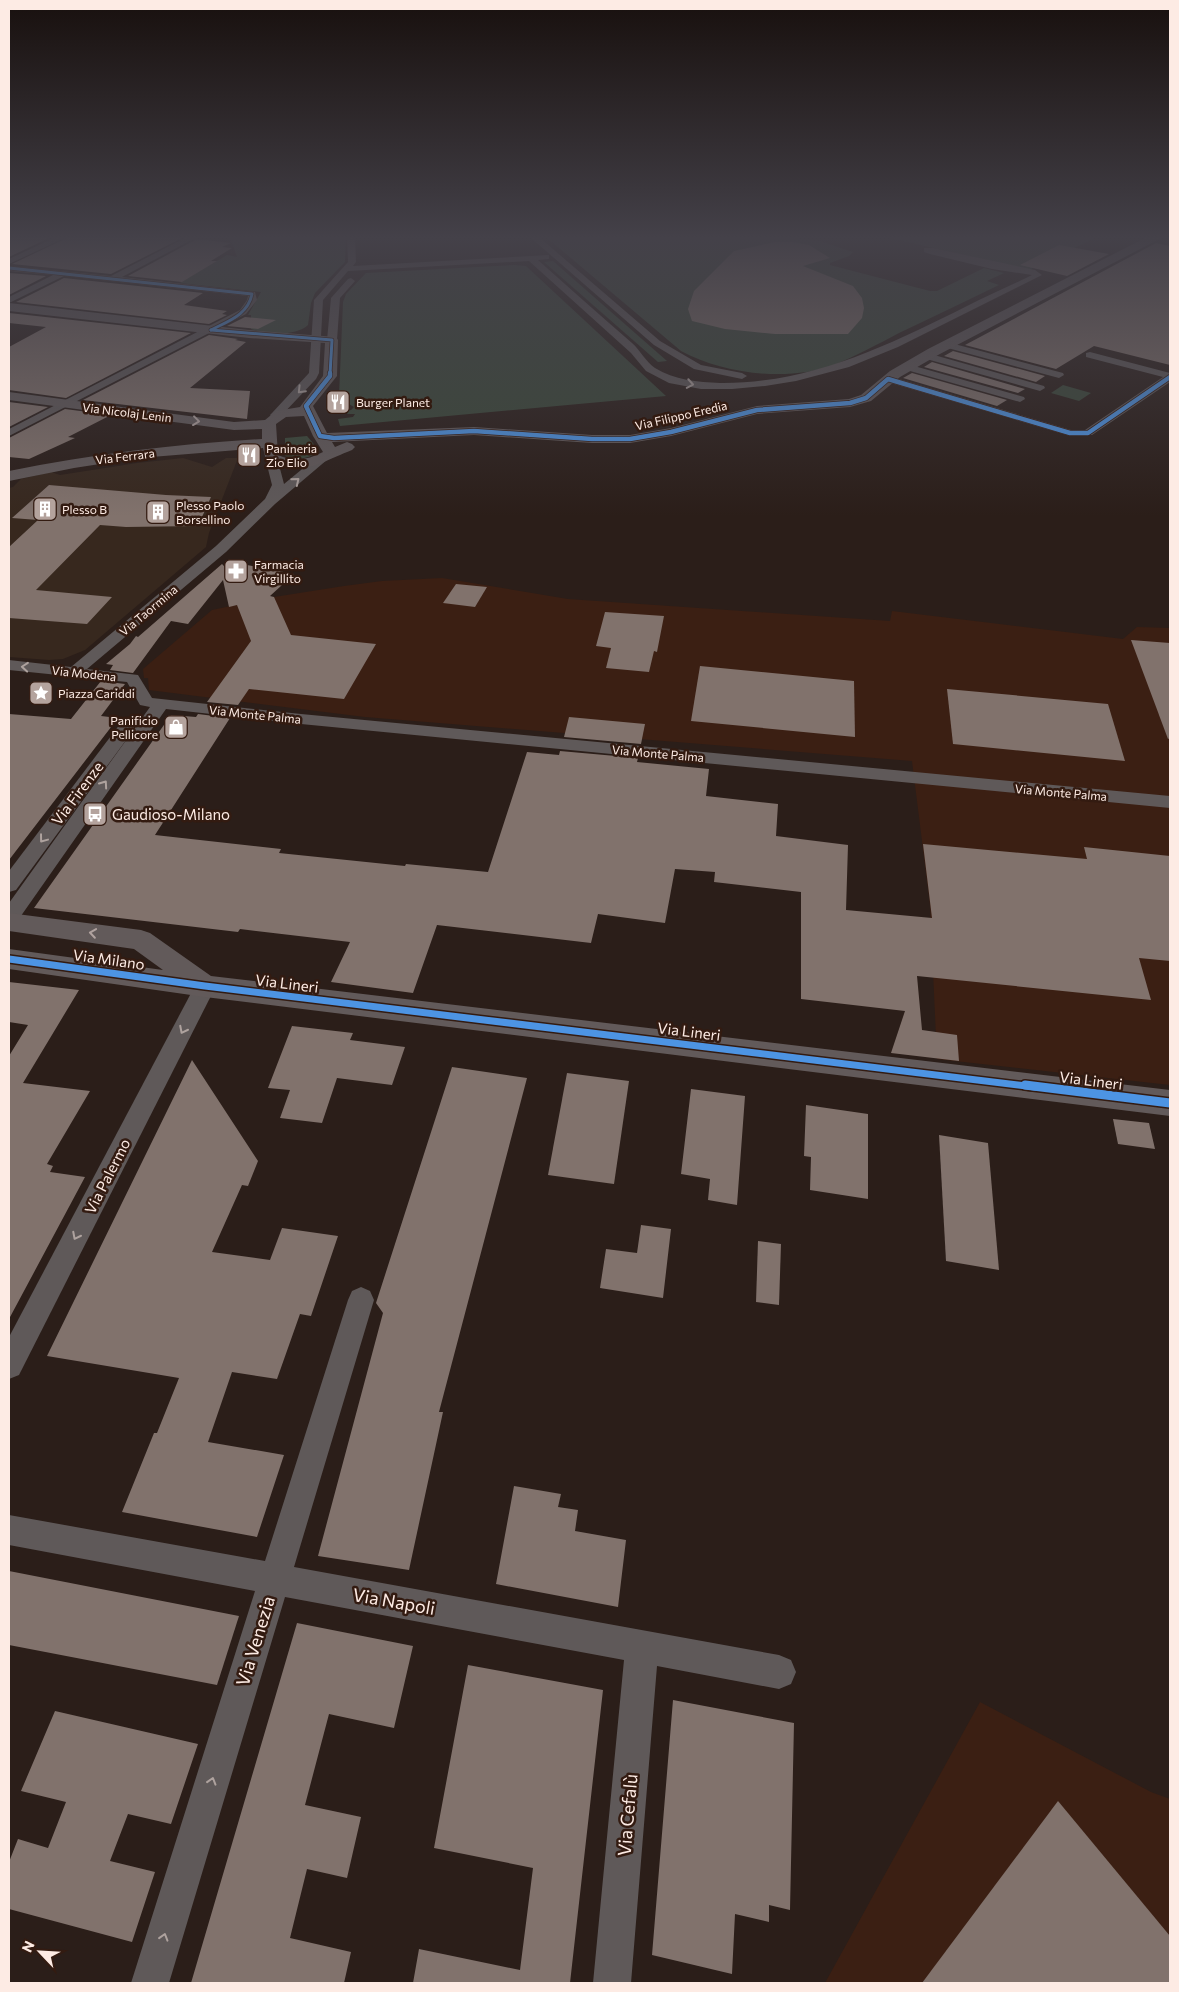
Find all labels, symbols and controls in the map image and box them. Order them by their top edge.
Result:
one-way arrow [686,379,694,389]
one-way arrow [298,384,307,393]
restaurant icon: Burger Planet [325,389,351,415]
place label: Burger Planet [356,395,430,409]
street label: Via Filippo Eredia [634,398,728,432]
street label: Via Nicolaj Lenin [82,400,172,424]
one-way arrow [192,415,200,426]
place label: Panineria Zio Elio [266,441,317,469]
restaurant icon: Panineria Zio Elio [236,442,262,468]
street label: Via Ferrara [95,445,155,467]
one-way arrow [291,477,300,486]
building icon: Plesso B [32,496,58,522]
place label: Plesso Paolo Borsellino [176,498,244,526]
building icon: Plesso Paolo Borsellino [145,499,171,525]
place label: Plesso B [62,502,107,516]
place label: Farmacia Virgillito [254,557,304,585]
pharmacy icon: Farmacia Virgillito [223,558,249,584]
street label: Via Taormina [116,582,180,638]
one-way arrow [20,661,28,672]
street label: Via Modena [51,663,117,683]
place icon: Piazza Cariddi [28,680,54,706]
place label: Piazza Cariddi [58,686,135,700]
street label: Via Monte Palma [208,702,302,726]
place label: Panificio Pellicore [110,713,158,741]
shop icon: Panificio Pellicore [163,714,189,740]
street label: Via Monte Palma [611,742,705,764]
street label: Via Firenze [47,758,107,828]
one-way arrow [98,780,107,790]
street label: Via Monte Palma [1014,781,1108,803]
bus stop icon: Gaudioso-Milano [82,801,108,827]
place label: Gaudioso-Milano [112,805,230,823]
one-way arrow [40,833,49,843]
one-way arrow [89,929,97,939]
street label: Via Milano [72,945,146,973]
street label: Via Lineri [254,970,320,996]
street label: Via Lineri [656,1018,722,1044]
one-way arrow [179,1025,189,1034]
street label: Via Lineri [1058,1067,1124,1093]
street label: Via Palermo [80,1135,134,1217]
one-way arrow [72,1231,82,1240]
street label: Via Napoli [351,1583,437,1619]
street label: Via Venezia [231,1593,279,1689]
street label: Via Cefalù [612,1773,642,1857]
one-way arrow [207,1778,217,1786]
north arrow [15,1927,65,1977]
one-way arrow [158,1933,168,1941]
text: N [18,1938,38,1955]

